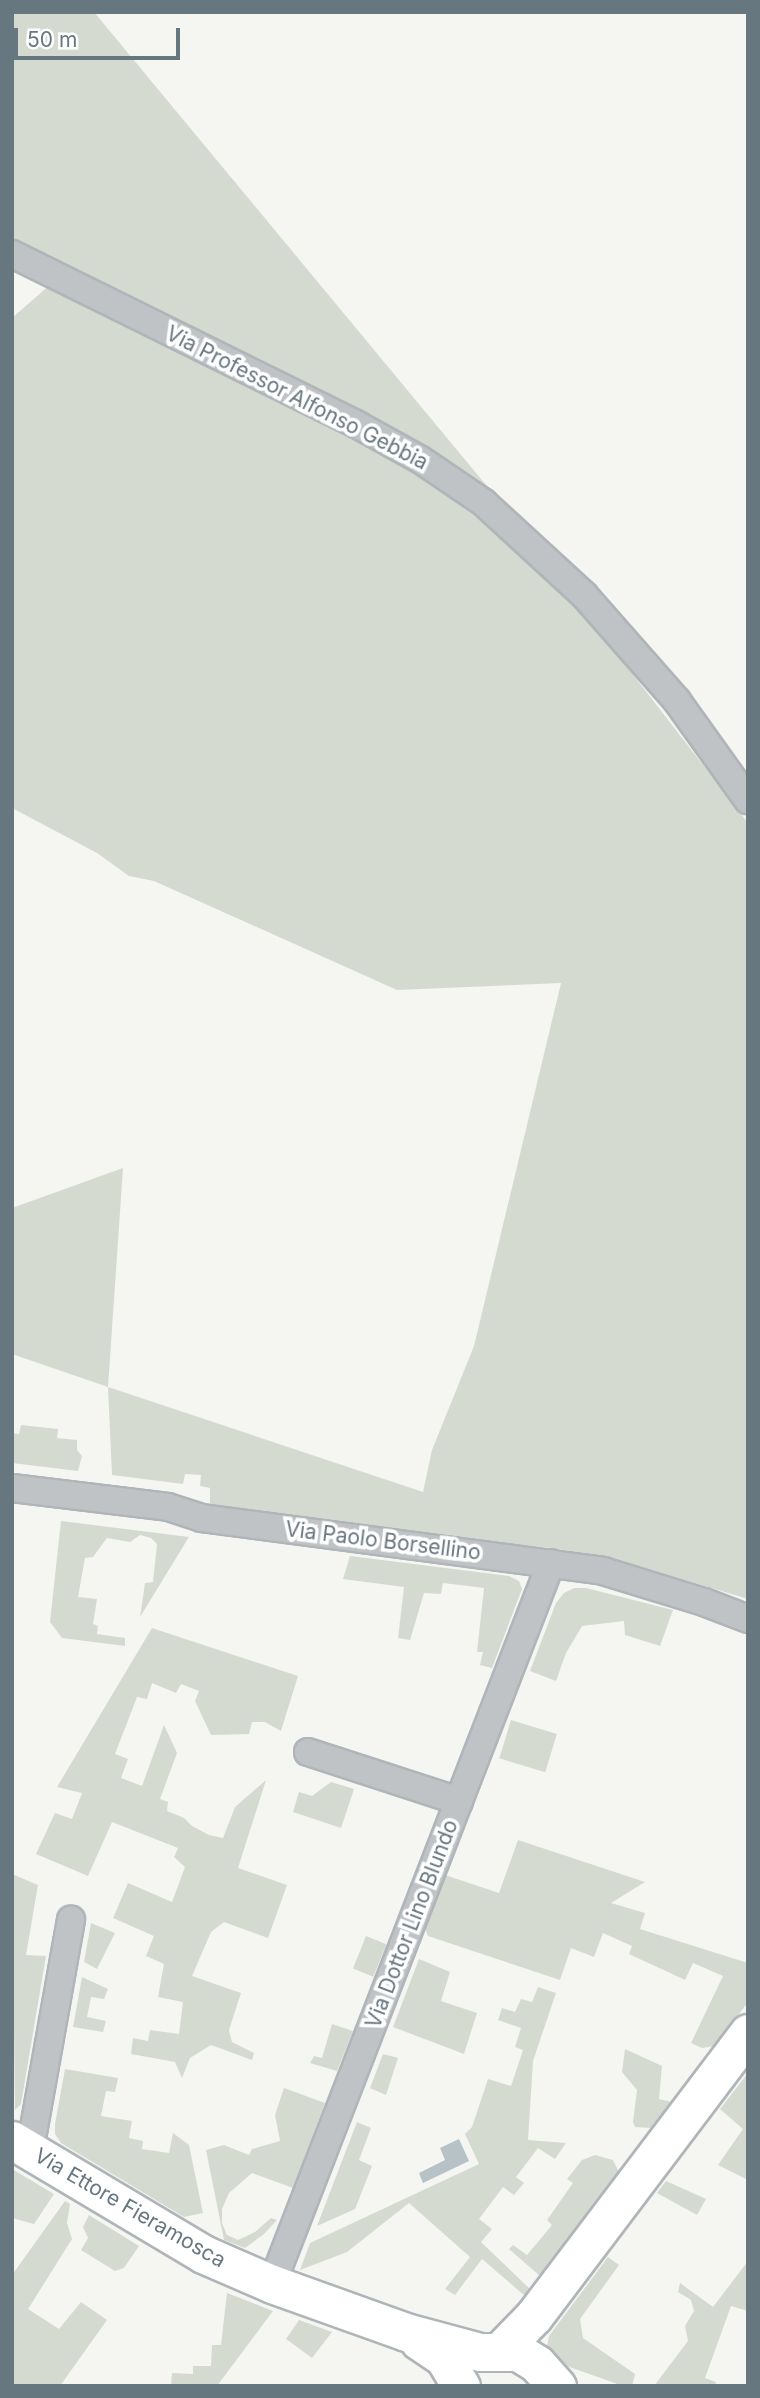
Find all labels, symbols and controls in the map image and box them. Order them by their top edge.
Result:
scale bar [18,14,184,58]
text: 50 m [27,27,77,52]
street label: Via Professor Alfonso Gebbia [162,321,432,475]
street label: Via Paolo Borsellino [284,1517,482,1565]
street label: Via Dottor Lino Blundo [361,1816,463,2032]
street label: Via Ettore Fieramosca [30,2143,230,2273]

